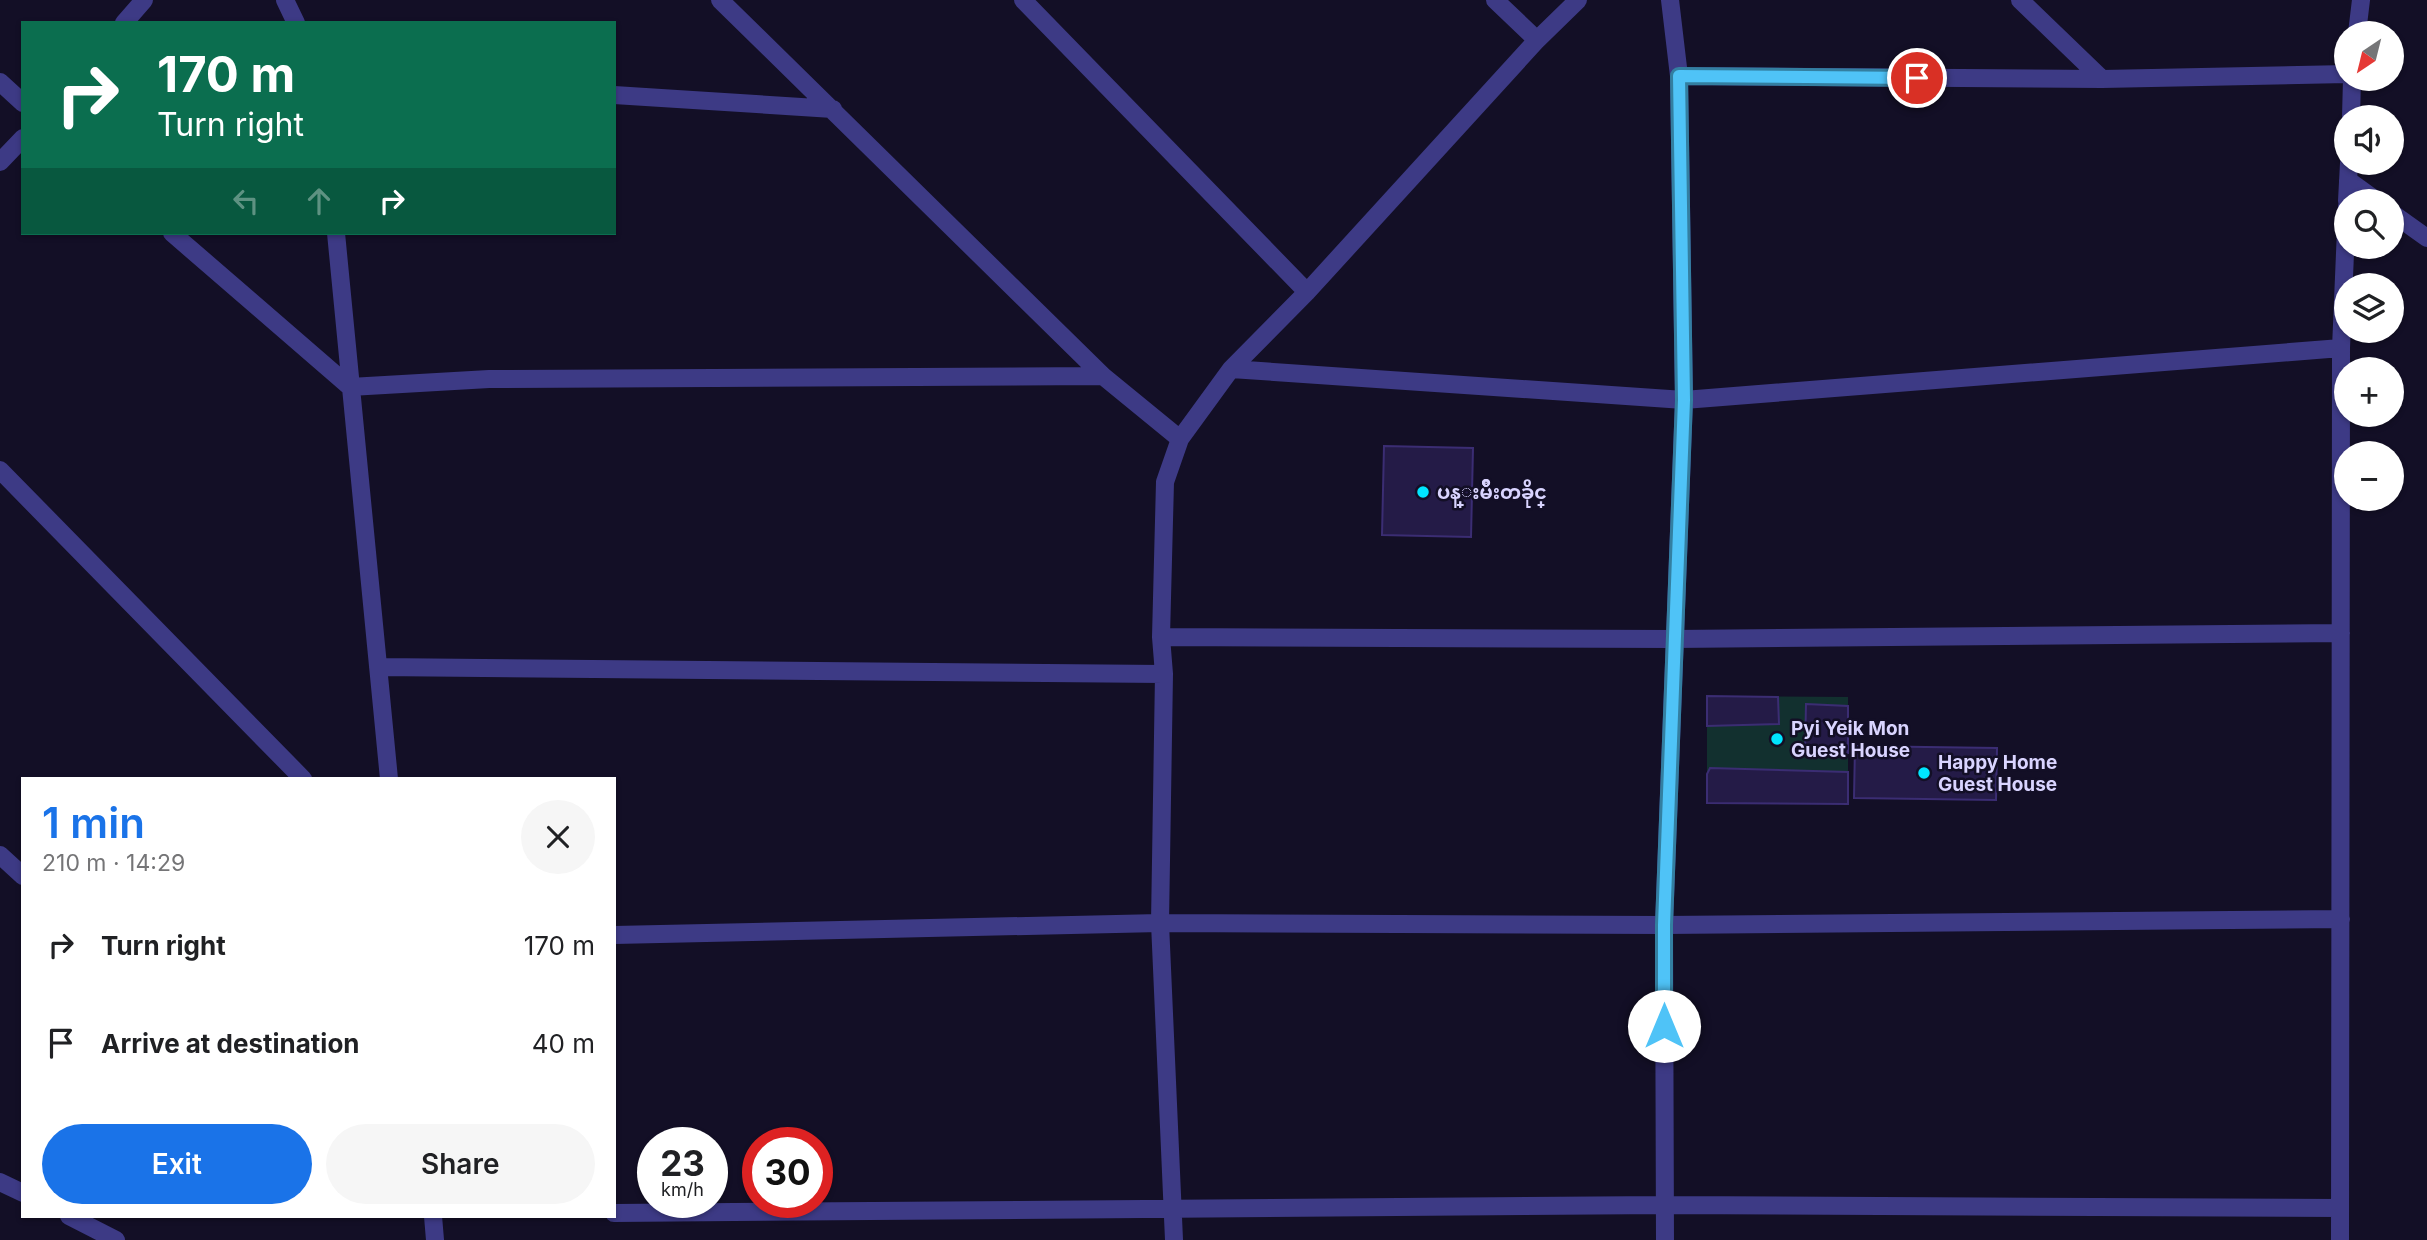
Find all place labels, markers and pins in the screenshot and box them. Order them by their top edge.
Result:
pin [1887,48,1947,108]
place label: ပန္းမ်ိဳးတခိုင္ [1437,479,1547,508]
marker: ပန္းမ်ိဳးတခိုင္ [1415,484,1431,500]
place label: Pyi Yeik Mon Guest House [1791,717,1910,762]
marker: Pyi Yeik Mon Guest House [1769,731,1785,747]
place label: Happy Home Guest House [1938,751,2057,796]
marker: Happy Home Guest House [1916,765,1932,781]

